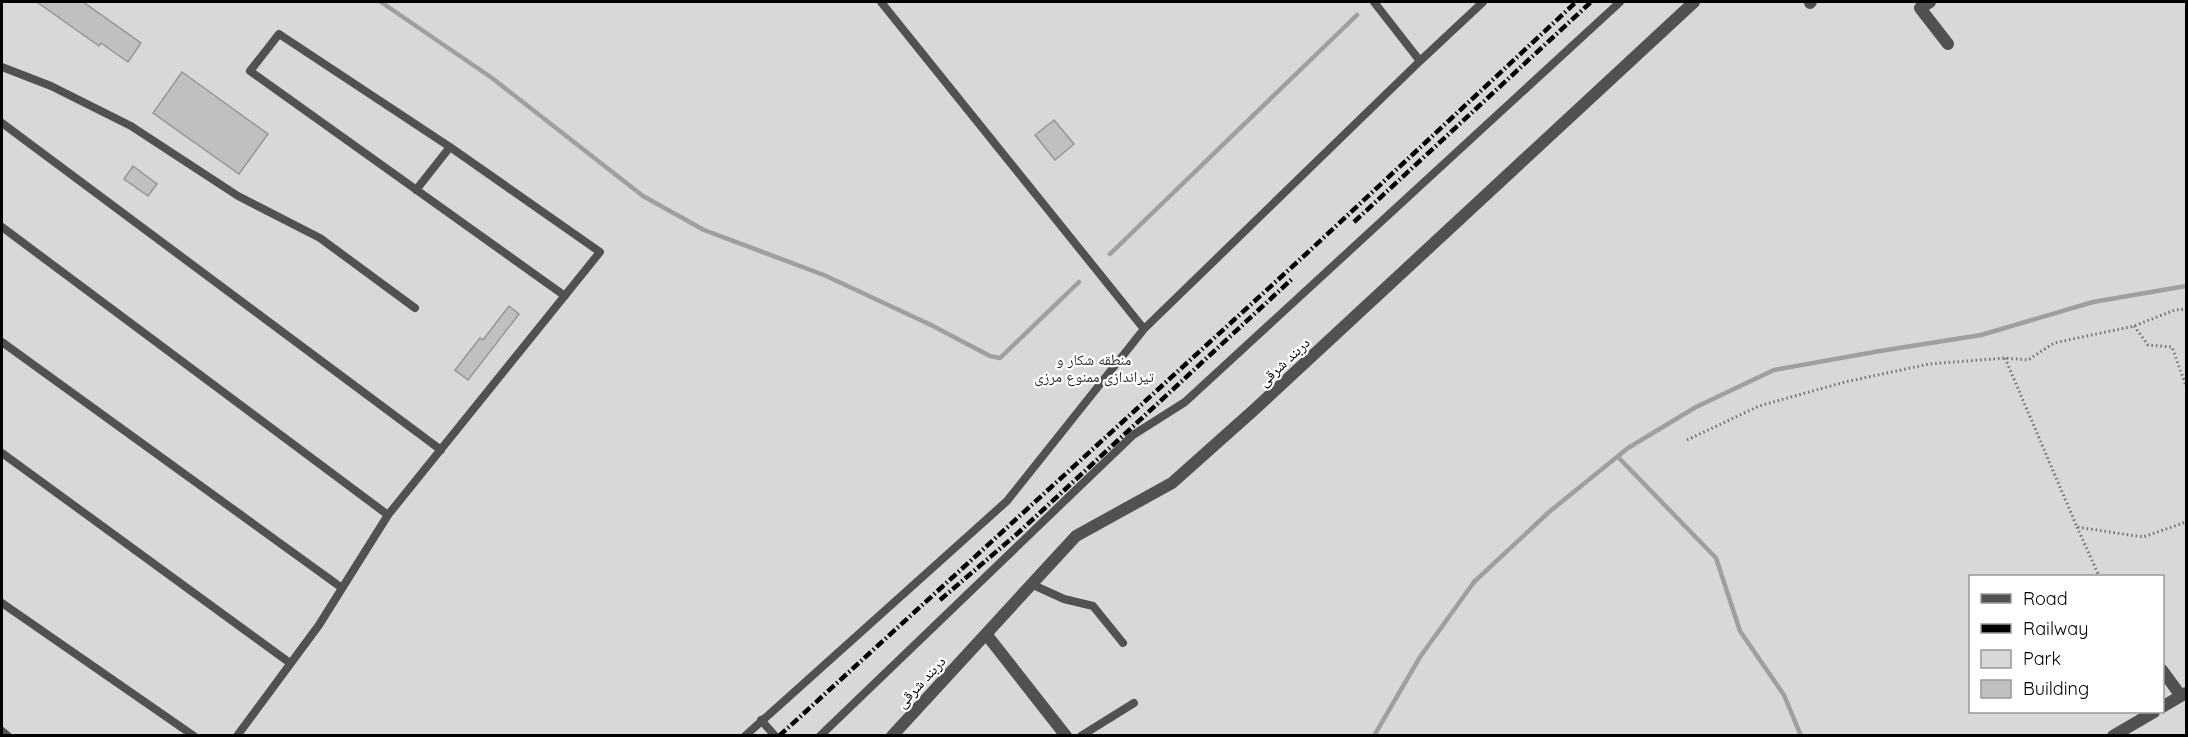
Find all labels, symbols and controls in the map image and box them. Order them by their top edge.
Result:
street label: دربند شرقی [1254,333,1314,391]
park label: منطقه شکار و تیراندازی ممنوع مرزی [1034,350,1154,387]
legend [1969,575,2164,713]
text: Road [2023,587,2068,610]
text: Railway [2023,617,2089,640]
text: Park [2023,647,2061,670]
street label: دربند شرقی [892,652,950,712]
text: Building [2023,677,2089,700]

